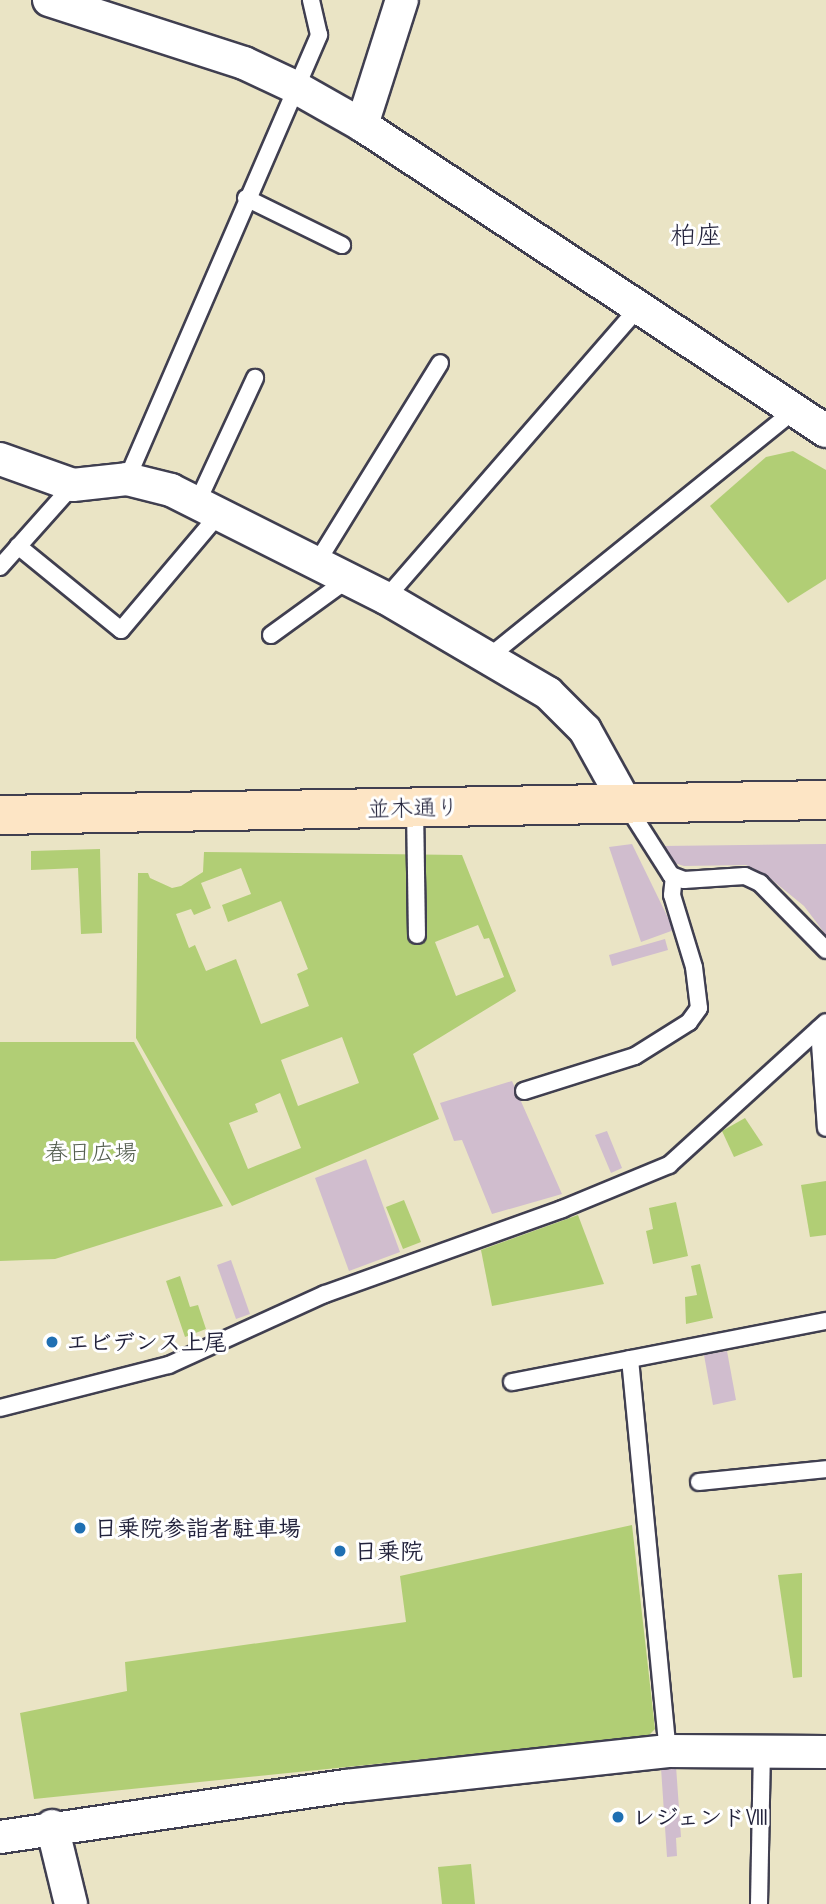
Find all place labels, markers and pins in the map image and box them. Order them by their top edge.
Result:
place label: エビデンス上尾 [66,1328,227,1356]
marker: エビデンス上尾 [44,1334,60,1350]
place label: 日乗院参詣者駐車場 [94,1514,301,1542]
marker: 日乗院参詣者駐車場 [72,1520,88,1536]
place label: 日乗院 [354,1537,423,1565]
marker: 日乗院 [332,1543,348,1559]
place label: レジェンドⅧ [632,1803,770,1831]
marker: レジェンドⅧ [610,1809,626,1825]

